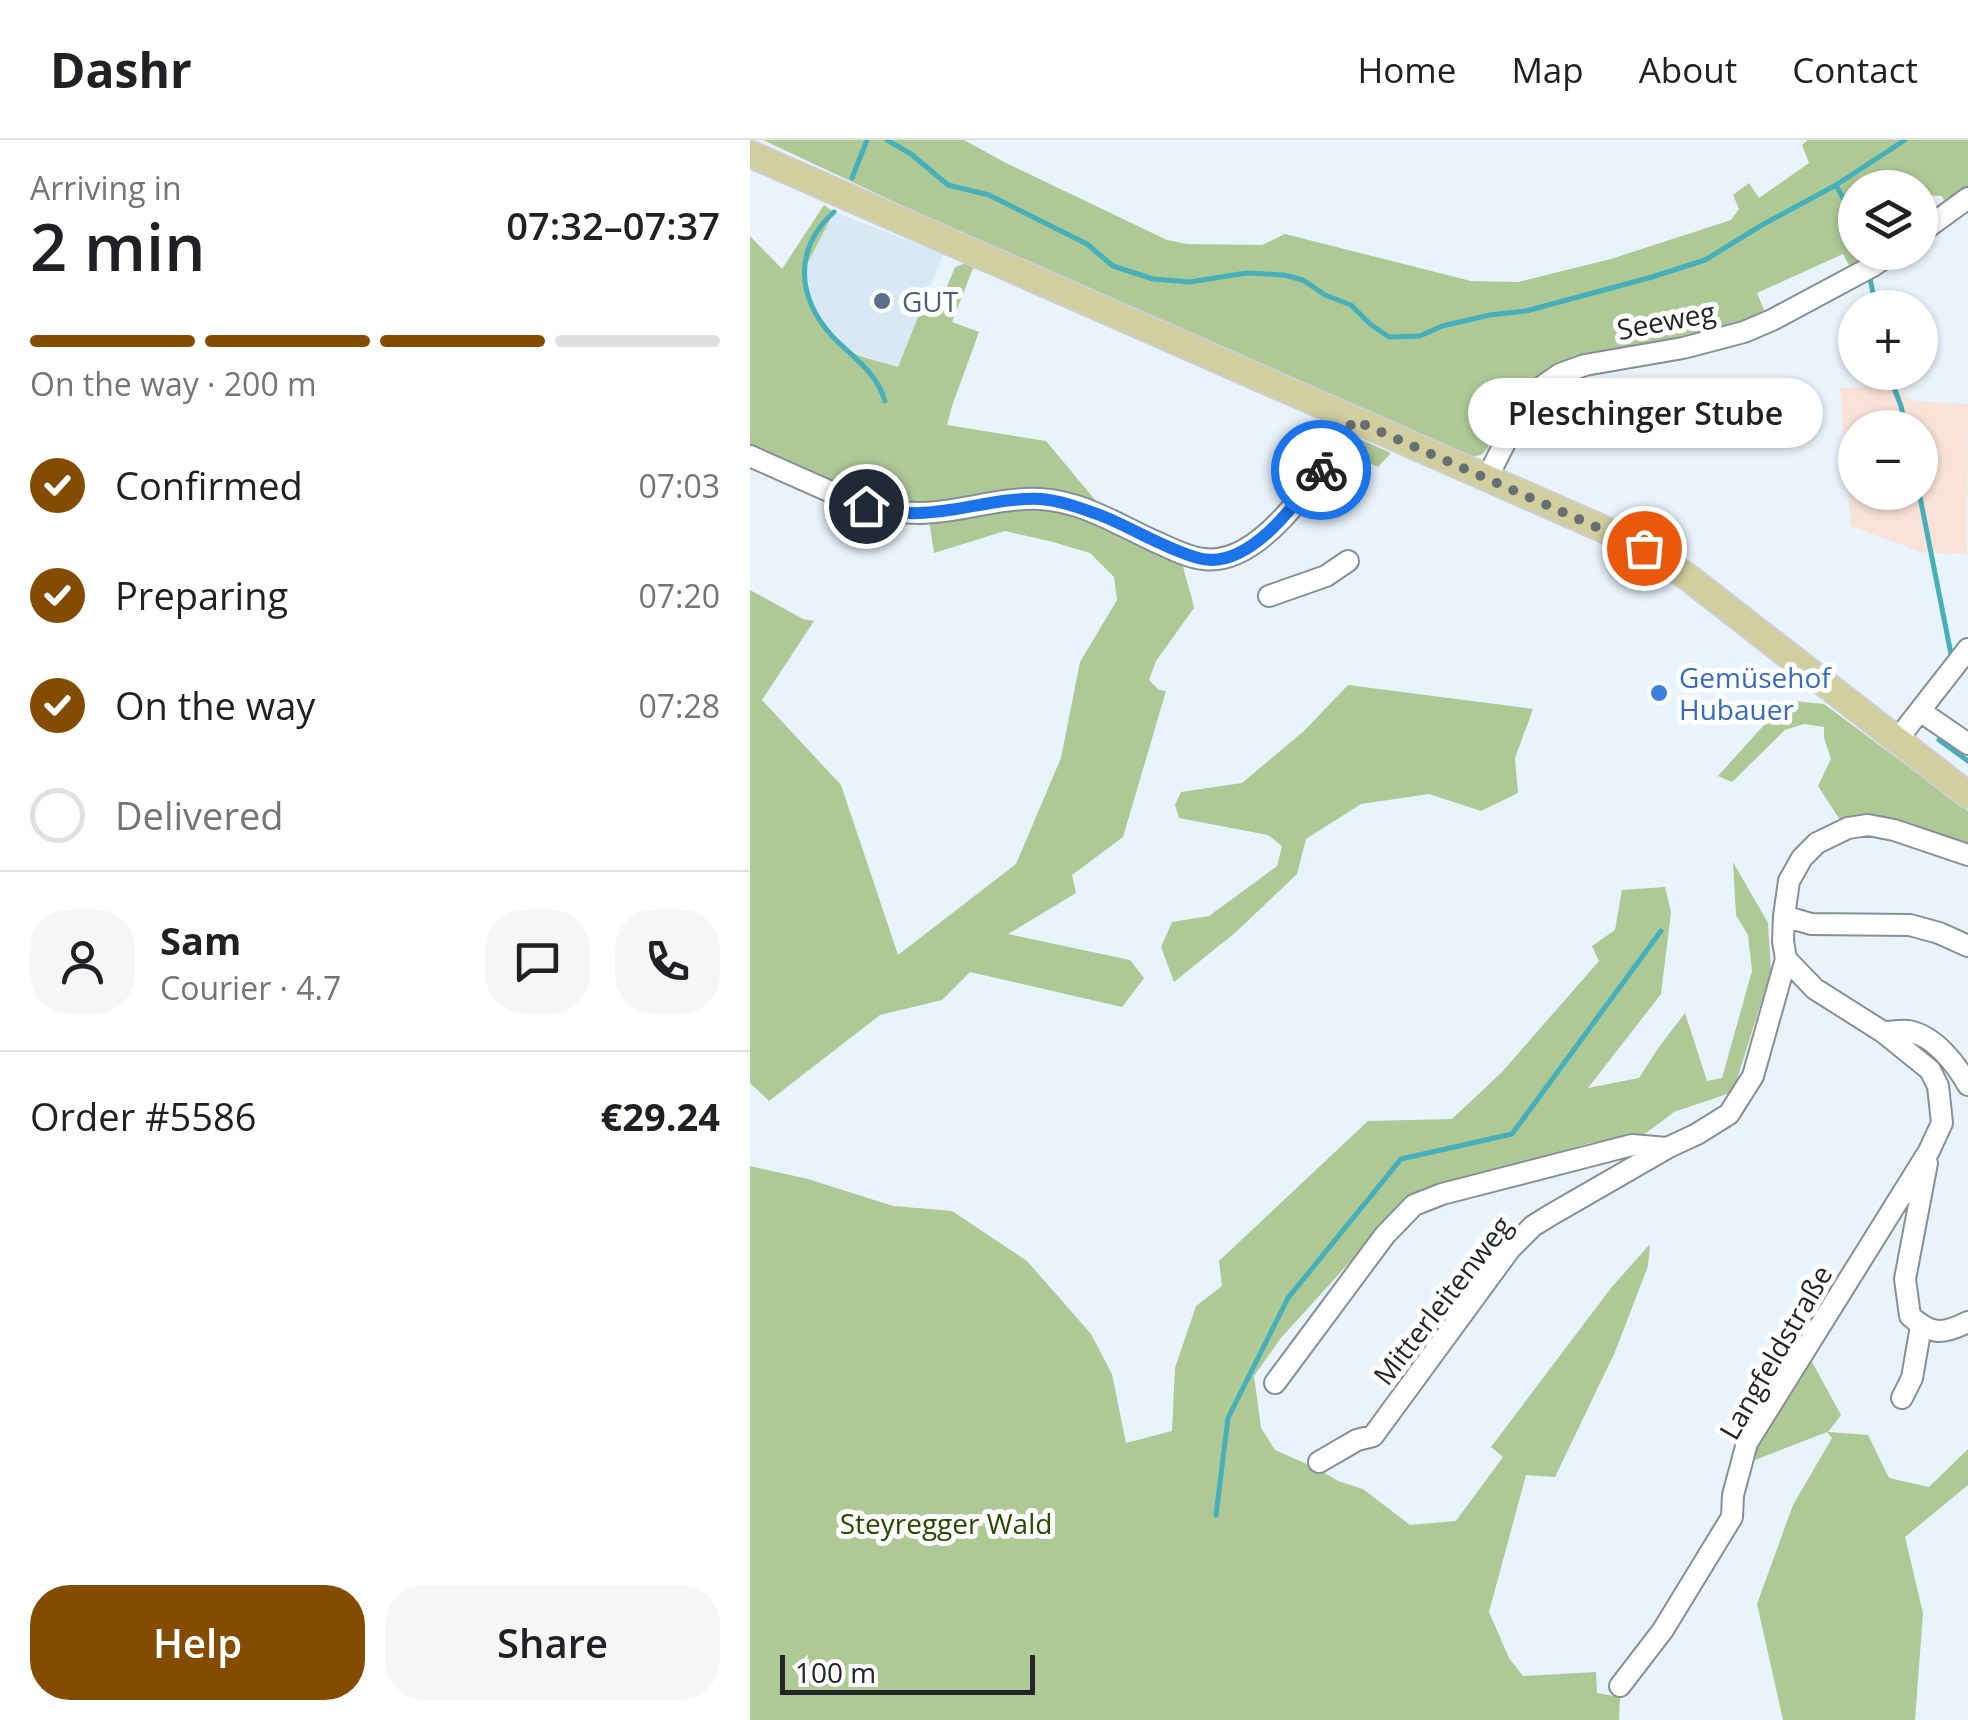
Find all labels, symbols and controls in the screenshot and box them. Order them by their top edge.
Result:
text: Dashr [50,37,192,102]
text: Home [1357,46,1456,93]
text: Map [1511,46,1584,93]
text: About [1639,46,1737,93]
text: Contact [1792,46,1918,93]
text: Arriving in [30,166,182,209]
map controls [1838,170,1938,510]
button: layers [1838,170,1938,270]
text: 07:32–07:37 [506,199,720,251]
text: 2 min [30,202,205,290]
place label: GUT [902,282,959,320]
marker: GUT [871,290,893,312]
button: + [1838,290,1938,390]
street label: Seeweg [1614,292,1718,348]
text: On the way · 200 m [30,362,317,405]
callout: Pleschinger Stube [1466,378,1822,448]
text: Pleschinger Stube [1508,391,1783,434]
button: − [1838,410,1938,510]
courier [1271,420,1371,520]
icon: bike [1294,443,1349,498]
icon: check [30,458,85,513]
text: Confirmed [115,459,303,511]
text: 07:03 [638,464,720,507]
pin [824,464,909,549]
icon: home [839,479,894,534]
pin [1602,506,1687,591]
icon: bag [1617,521,1672,576]
icon: check [30,568,85,623]
text: Preparing [115,569,288,621]
text: 07:20 [638,574,720,617]
place label: Gemüsehof Hubauer [1679,658,1832,728]
icon: check [30,678,85,733]
text: On the way [115,679,315,731]
marker: Gemüsehof Hubauer [1648,682,1670,704]
text: 07:28 [638,684,720,727]
text: Delivered [115,789,284,841]
button: person [30,909,135,1014]
button: chat [485,909,590,1014]
button: phone [615,909,720,1014]
text: Sam [160,914,241,966]
text: Courier · 4.7 [160,966,341,1009]
text: Order #5586 [30,1090,257,1142]
text: €29.24 [601,1090,720,1142]
street label: Mitterleitenweg [1364,1208,1520,1392]
street label: Langfeldstraße [1710,1258,1840,1446]
park label: Steyregger Wald [840,1504,1052,1542]
button: Help [30,1585,365,1700]
button: Share [385,1585,720,1700]
scale bar [780,1650,1035,1694]
text: 100 m [795,1653,876,1691]

